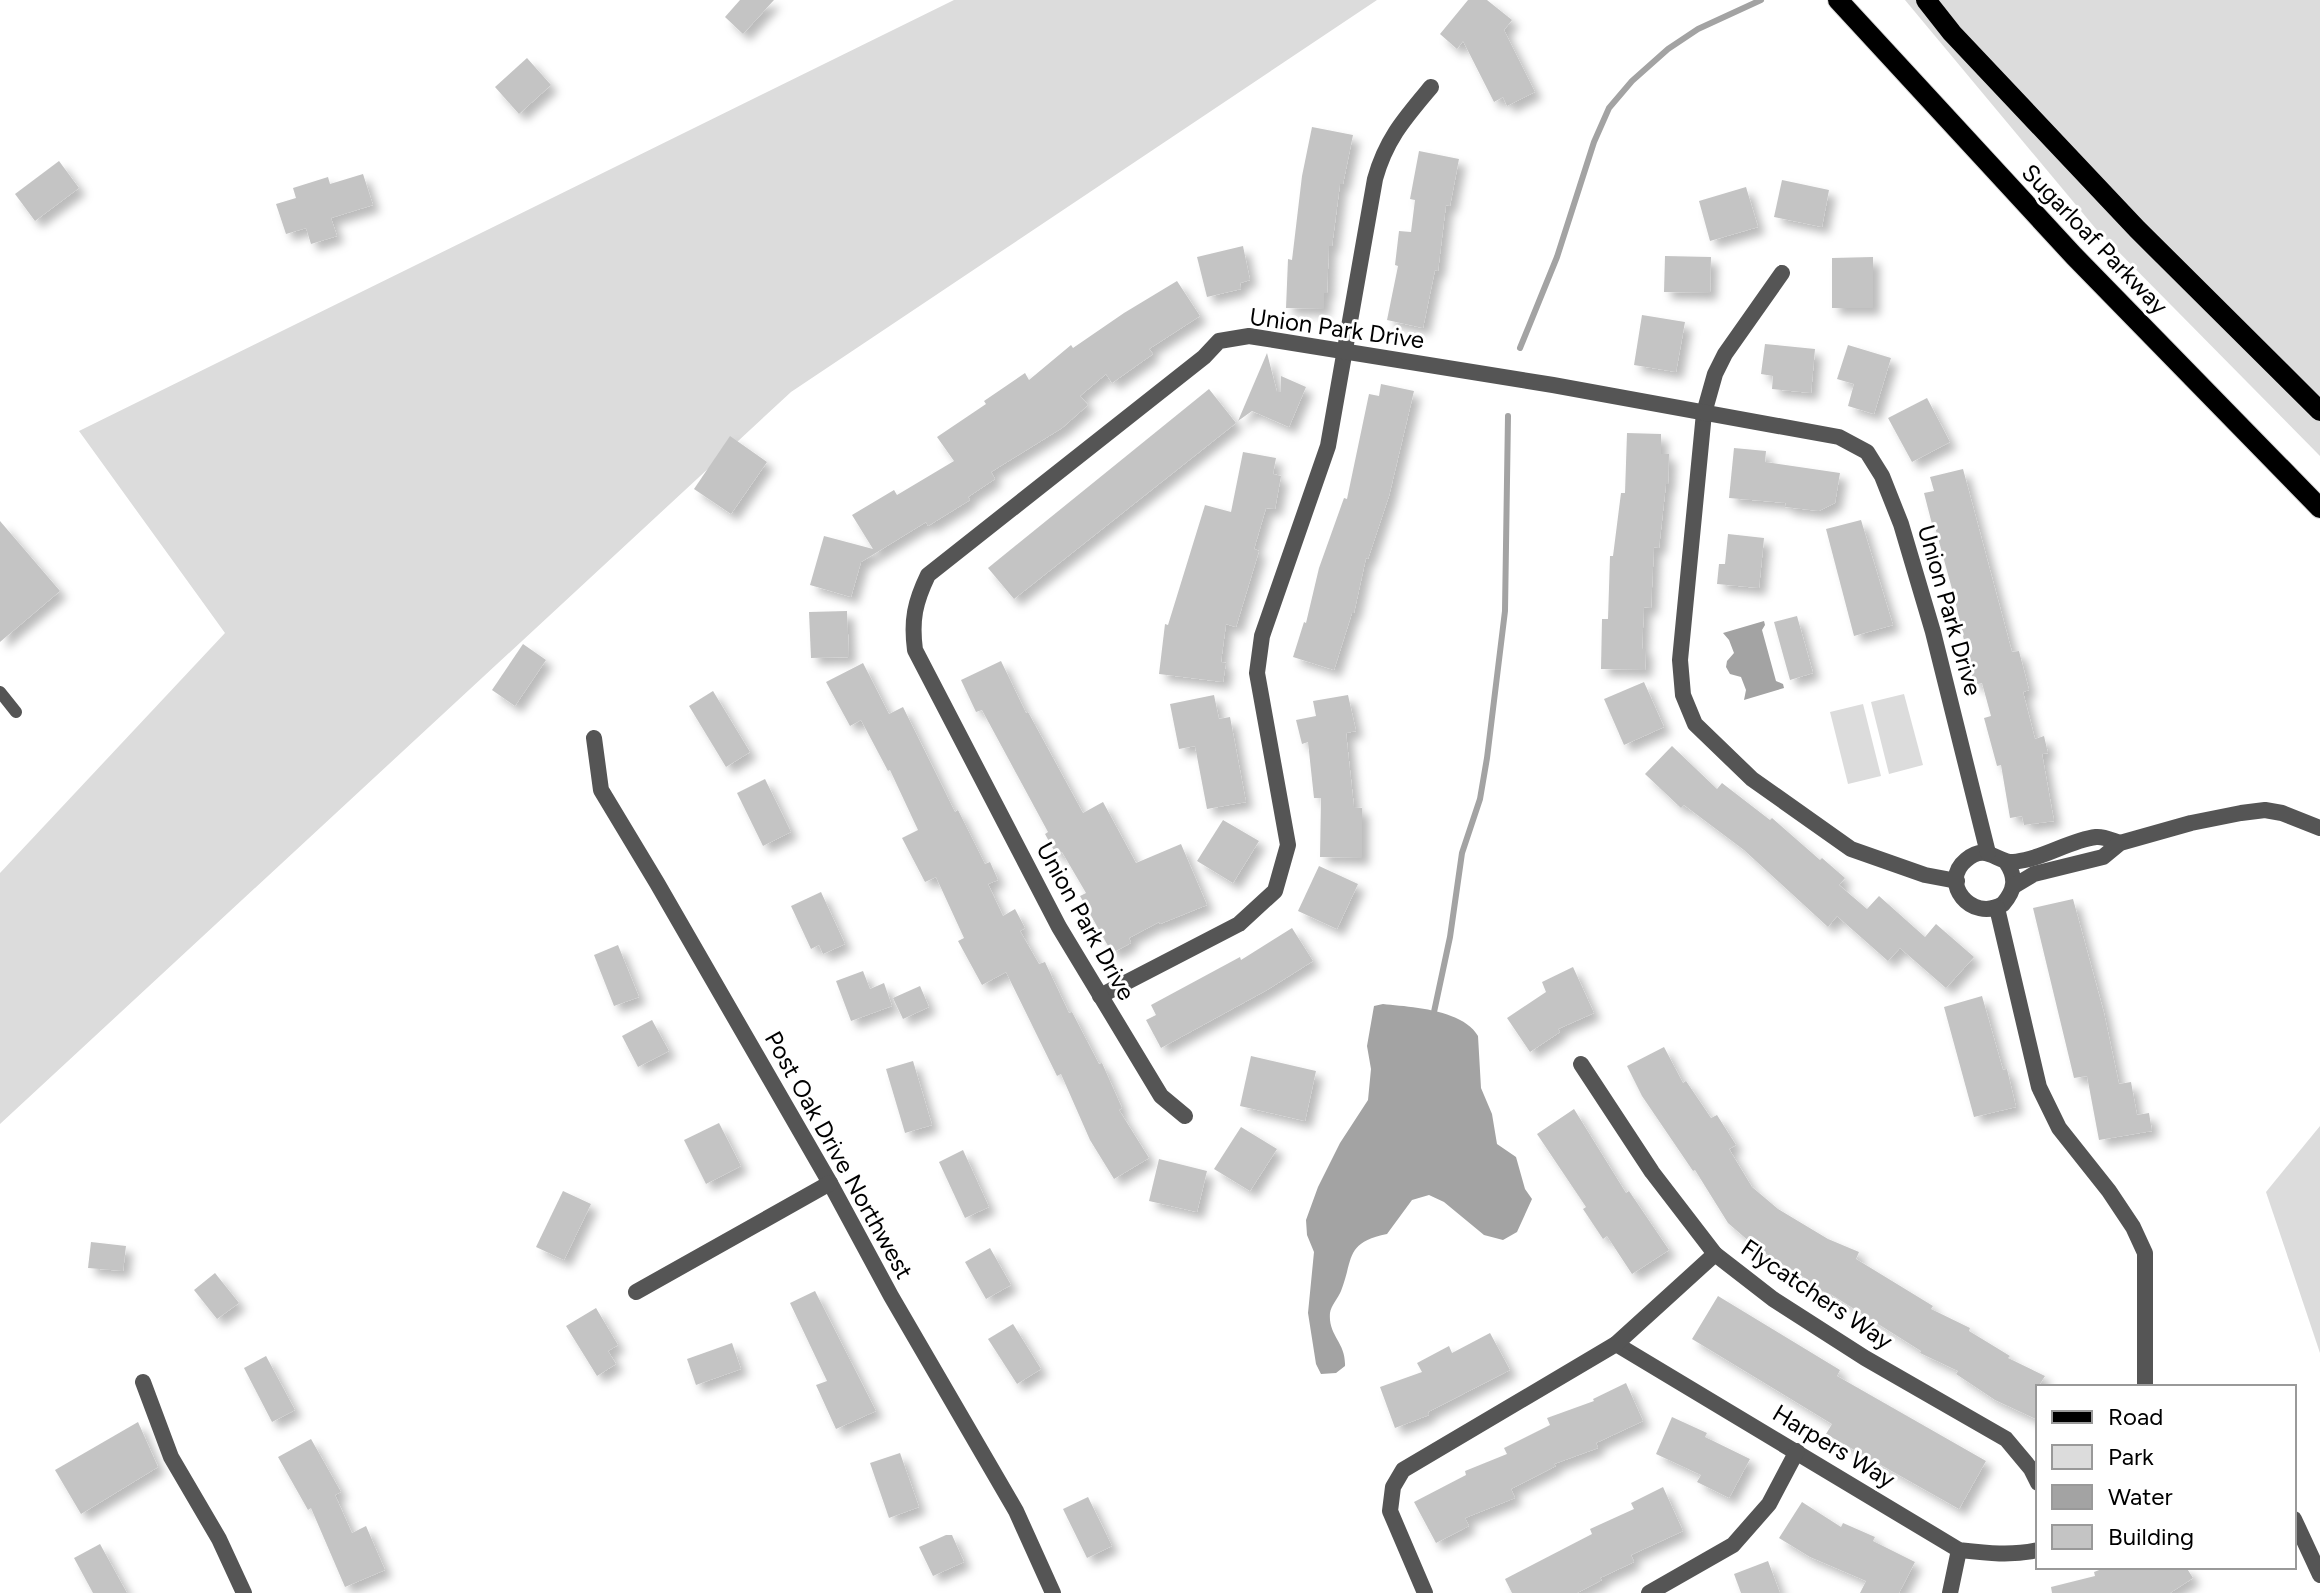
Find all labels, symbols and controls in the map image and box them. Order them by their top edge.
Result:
street label: Sugarloaf Parkway [2016,158,2174,320]
street label: Union Park Drive [1248,301,1426,355]
street label: Union Park Drive [1912,521,1988,699]
street label: Union Park Drive [1031,837,1141,1005]
street label: Post Oak Drive Northwest [759,1026,919,1284]
street label: Flycatchers Way [1736,1233,1899,1356]
legend [2036,1385,2296,1569]
street label: Harpers Way [1768,1398,1901,1494]
text: Road [2108,1402,2163,1431]
text: Park [2108,1442,2154,1471]
text: Water [2108,1482,2173,1511]
text: Building [2108,1522,2194,1551]

